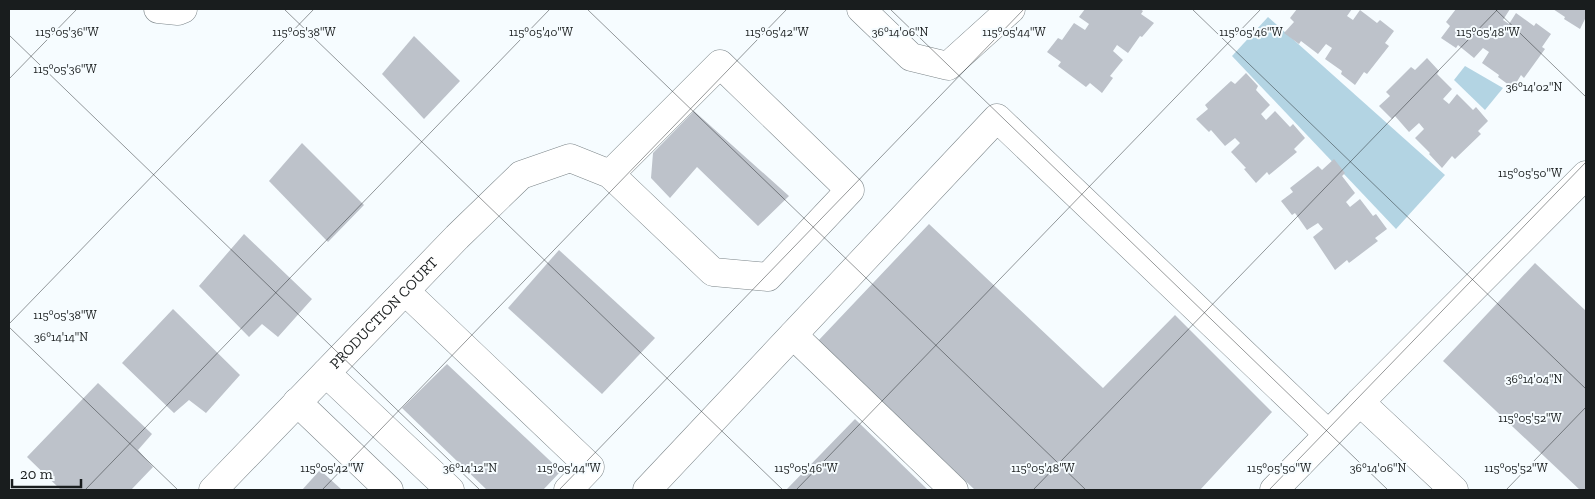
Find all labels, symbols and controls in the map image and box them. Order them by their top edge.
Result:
text: 115°05'36"W [35,25,99,39]
text: 115°05'38"W [272,25,337,39]
text: 115°05'40"W [509,25,574,39]
text: 115°05'42"W [745,25,809,39]
text: 36°14'06"N [872,25,928,39]
text: 115°05'44"W [982,25,1046,39]
text: 115°05'46"W [1219,25,1284,39]
text: 115°05'48"W [1456,25,1521,39]
text: 115°05'36"W [33,62,97,76]
text: 36°14'02"N [1506,80,1562,94]
text: 115°05'50"W [1498,166,1563,180]
street label: PRODUCTION COURT [326,253,442,373]
text: 115°05'38"W [33,308,98,322]
text: 36°14'14"N [34,330,88,344]
text: 36°14'04"N [1506,372,1562,386]
text: 115°05'52"W [1498,411,1563,425]
scale bar [12,456,81,488]
text: 115°05'42"W [300,461,364,475]
text: 36°14'12"N [443,461,497,475]
text: 115°05'44"W [537,461,601,475]
text: 115°05'46"W [774,461,839,475]
text: 115°05'48"W [1011,461,1076,475]
text: 115°05'50"W [1247,461,1312,475]
text: 36°14'06"N [1350,461,1406,475]
text: 115°05'52"W [1484,461,1549,475]
text: 20 m [20,465,53,483]

